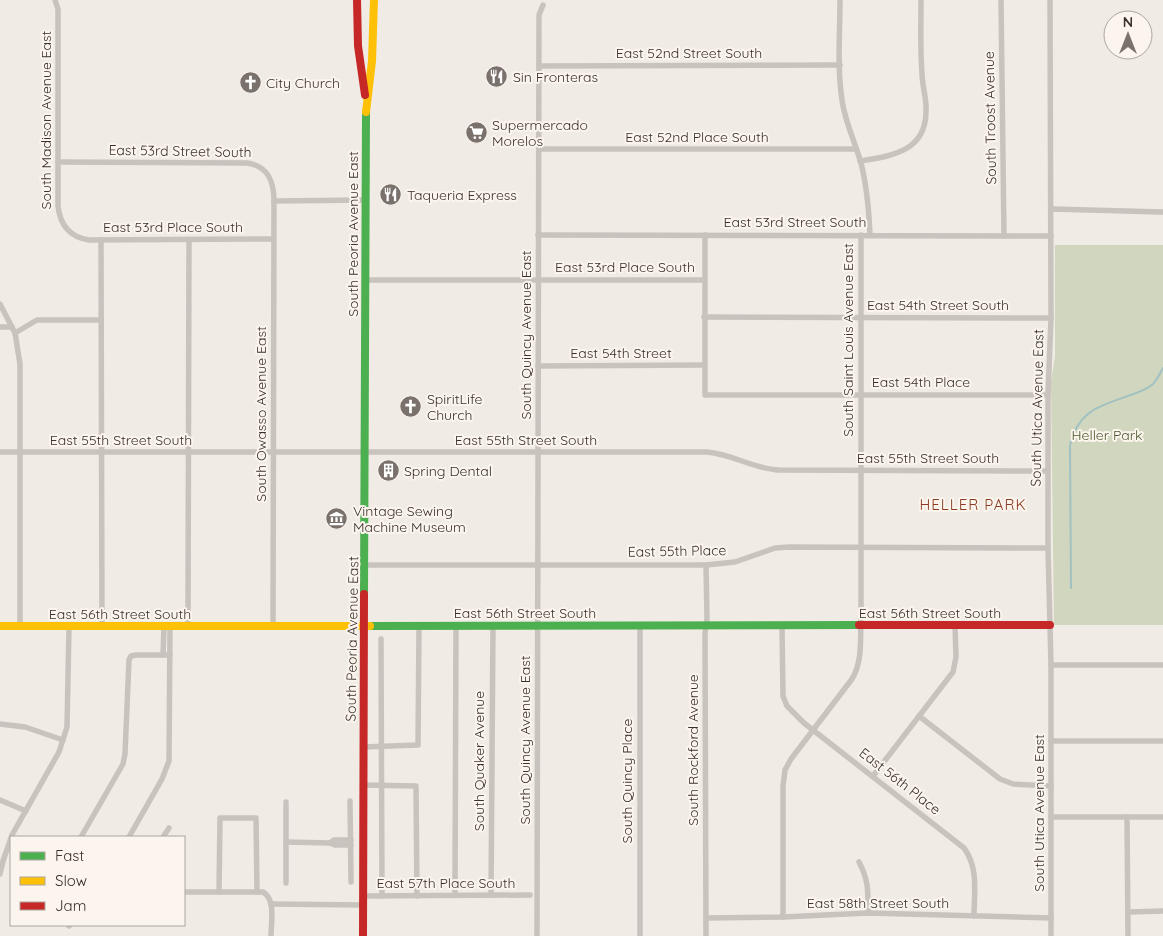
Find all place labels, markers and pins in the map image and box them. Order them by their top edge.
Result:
restaurant icon: Sin Fronteras [485,65,509,89]
place label: Sin Fronteras [513,68,598,86]
church icon: City Church [238,71,262,95]
place label: City Church [266,74,340,92]
place label: Supermercado Morelos [492,116,588,150]
supermarket icon: Supermercado Morelos [464,121,488,145]
restaurant icon: Taqueria Express [379,183,403,207]
place label: Taqueria Express [407,186,517,204]
place label: SpiritLife Church [427,390,482,424]
church icon: SpiritLife Church [399,395,423,419]
building icon: Spring Dental [376,459,400,483]
place label: Spring Dental [404,462,492,480]
place label: Vintage Sewing Machine Museum [353,502,466,536]
museum icon: Vintage Sewing Machine Museum [325,507,349,531]

